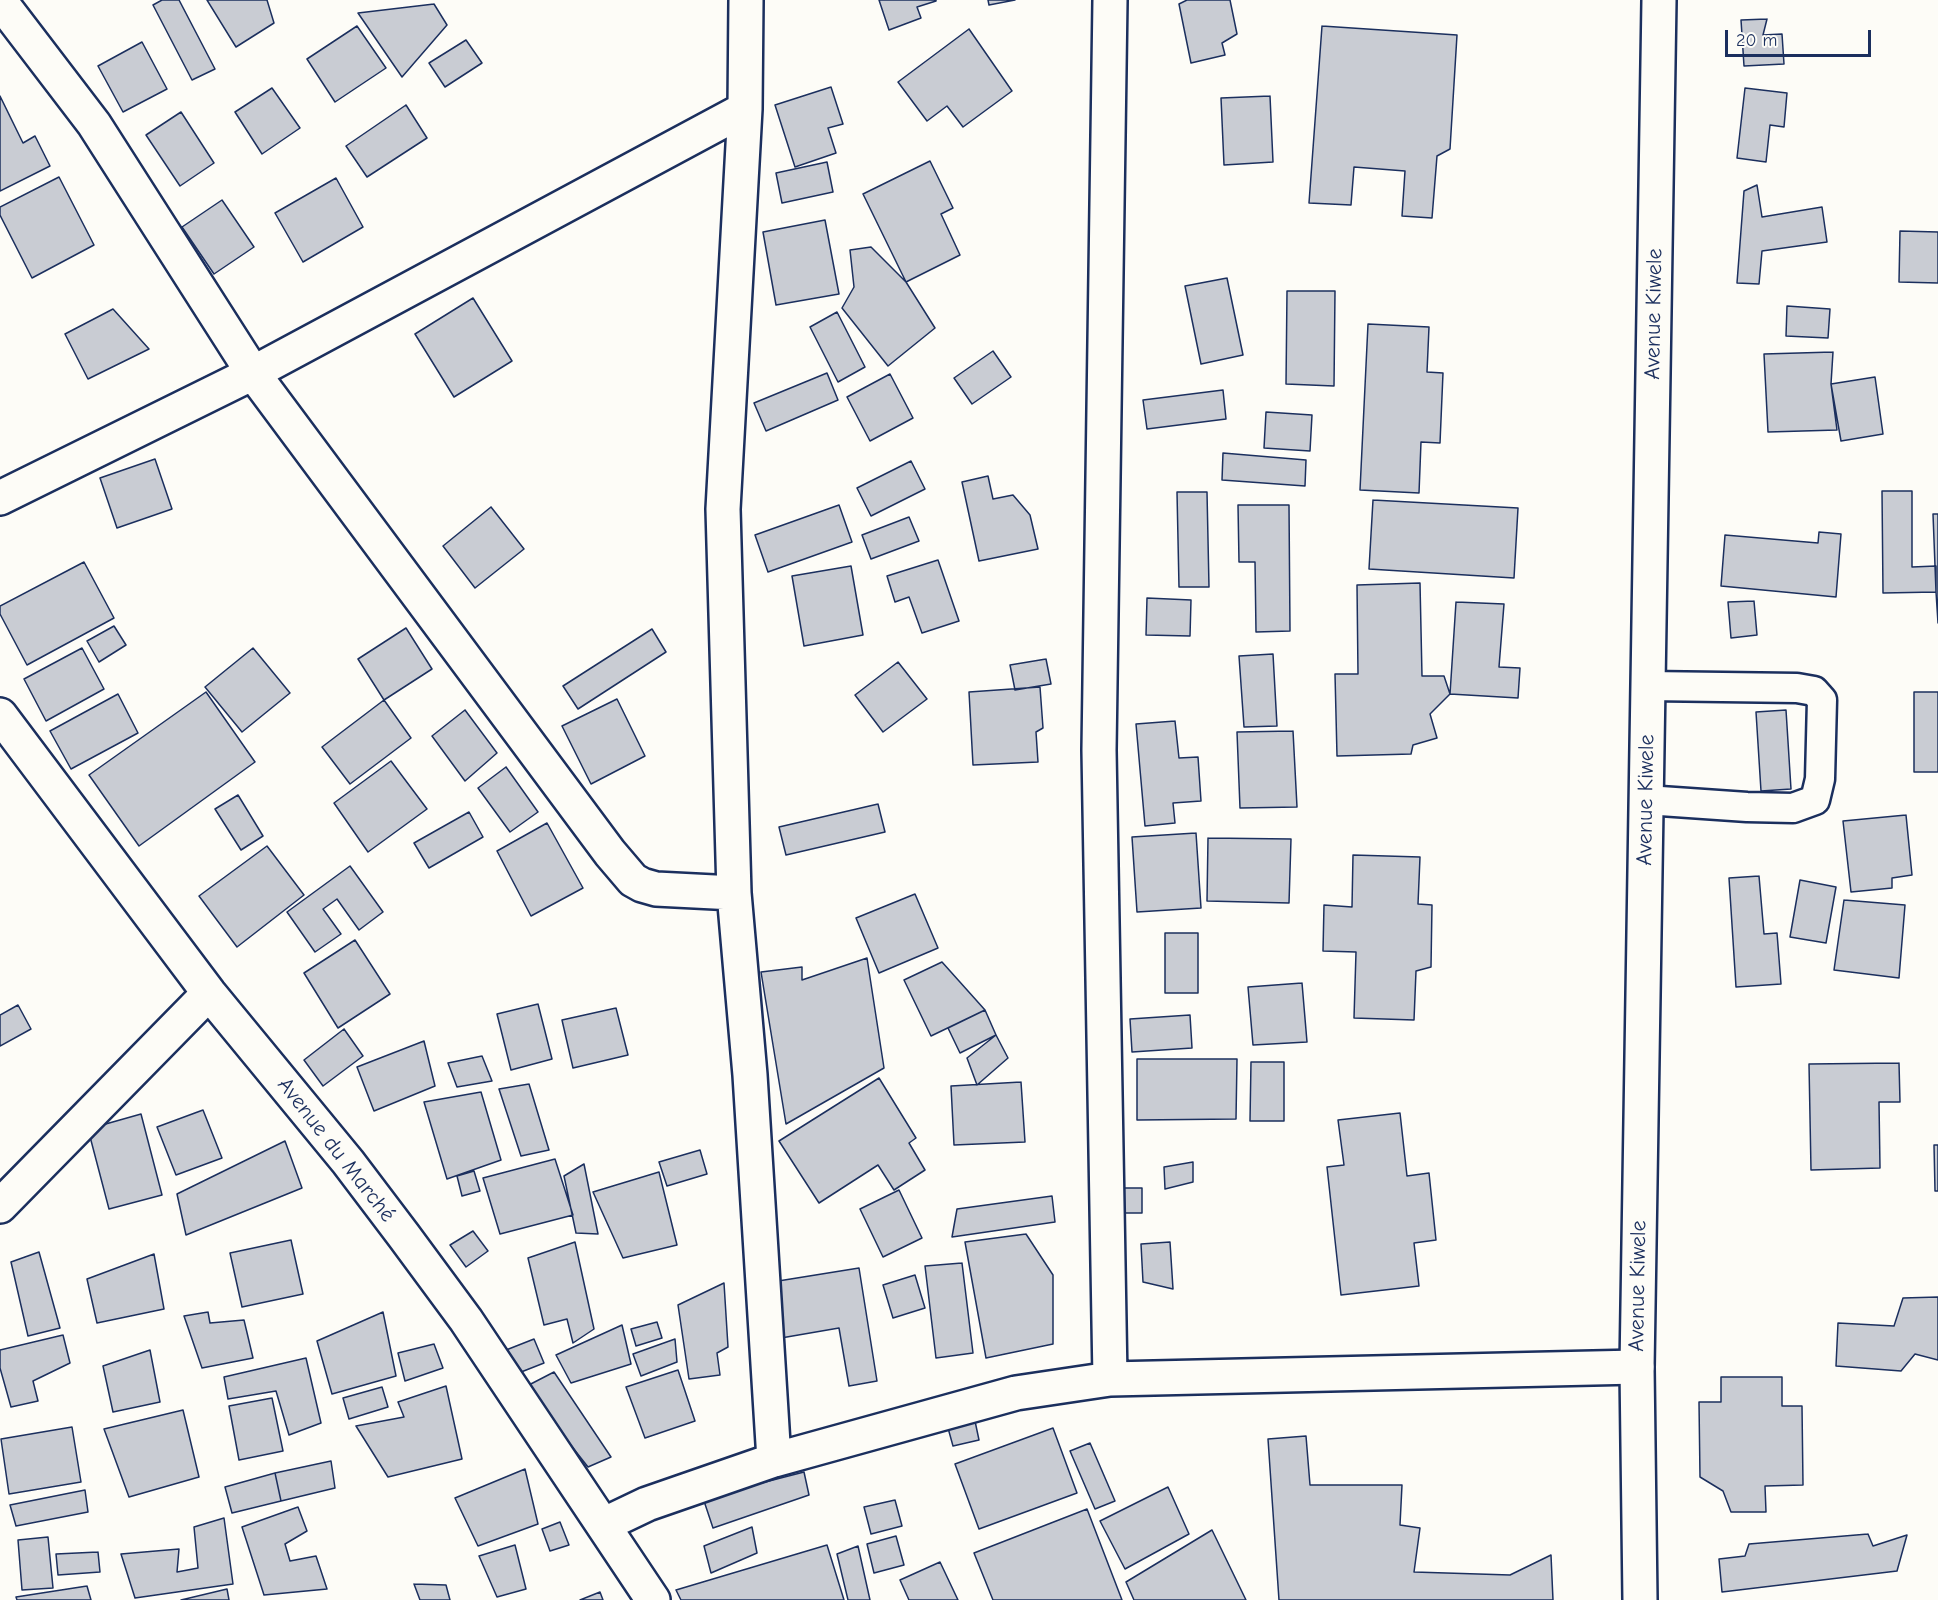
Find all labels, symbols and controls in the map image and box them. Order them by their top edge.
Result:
scale bar [1728,18,1874,56]
text: 20 m [1736,30,1777,51]
street label: Avenue Kiwele [1640,248,1668,380]
street label: Avenue Kiwele [1632,734,1660,866]
street label: Avenue du Marché [271,1073,401,1227]
street label: Avenue Kiwele [1624,1220,1652,1352]

